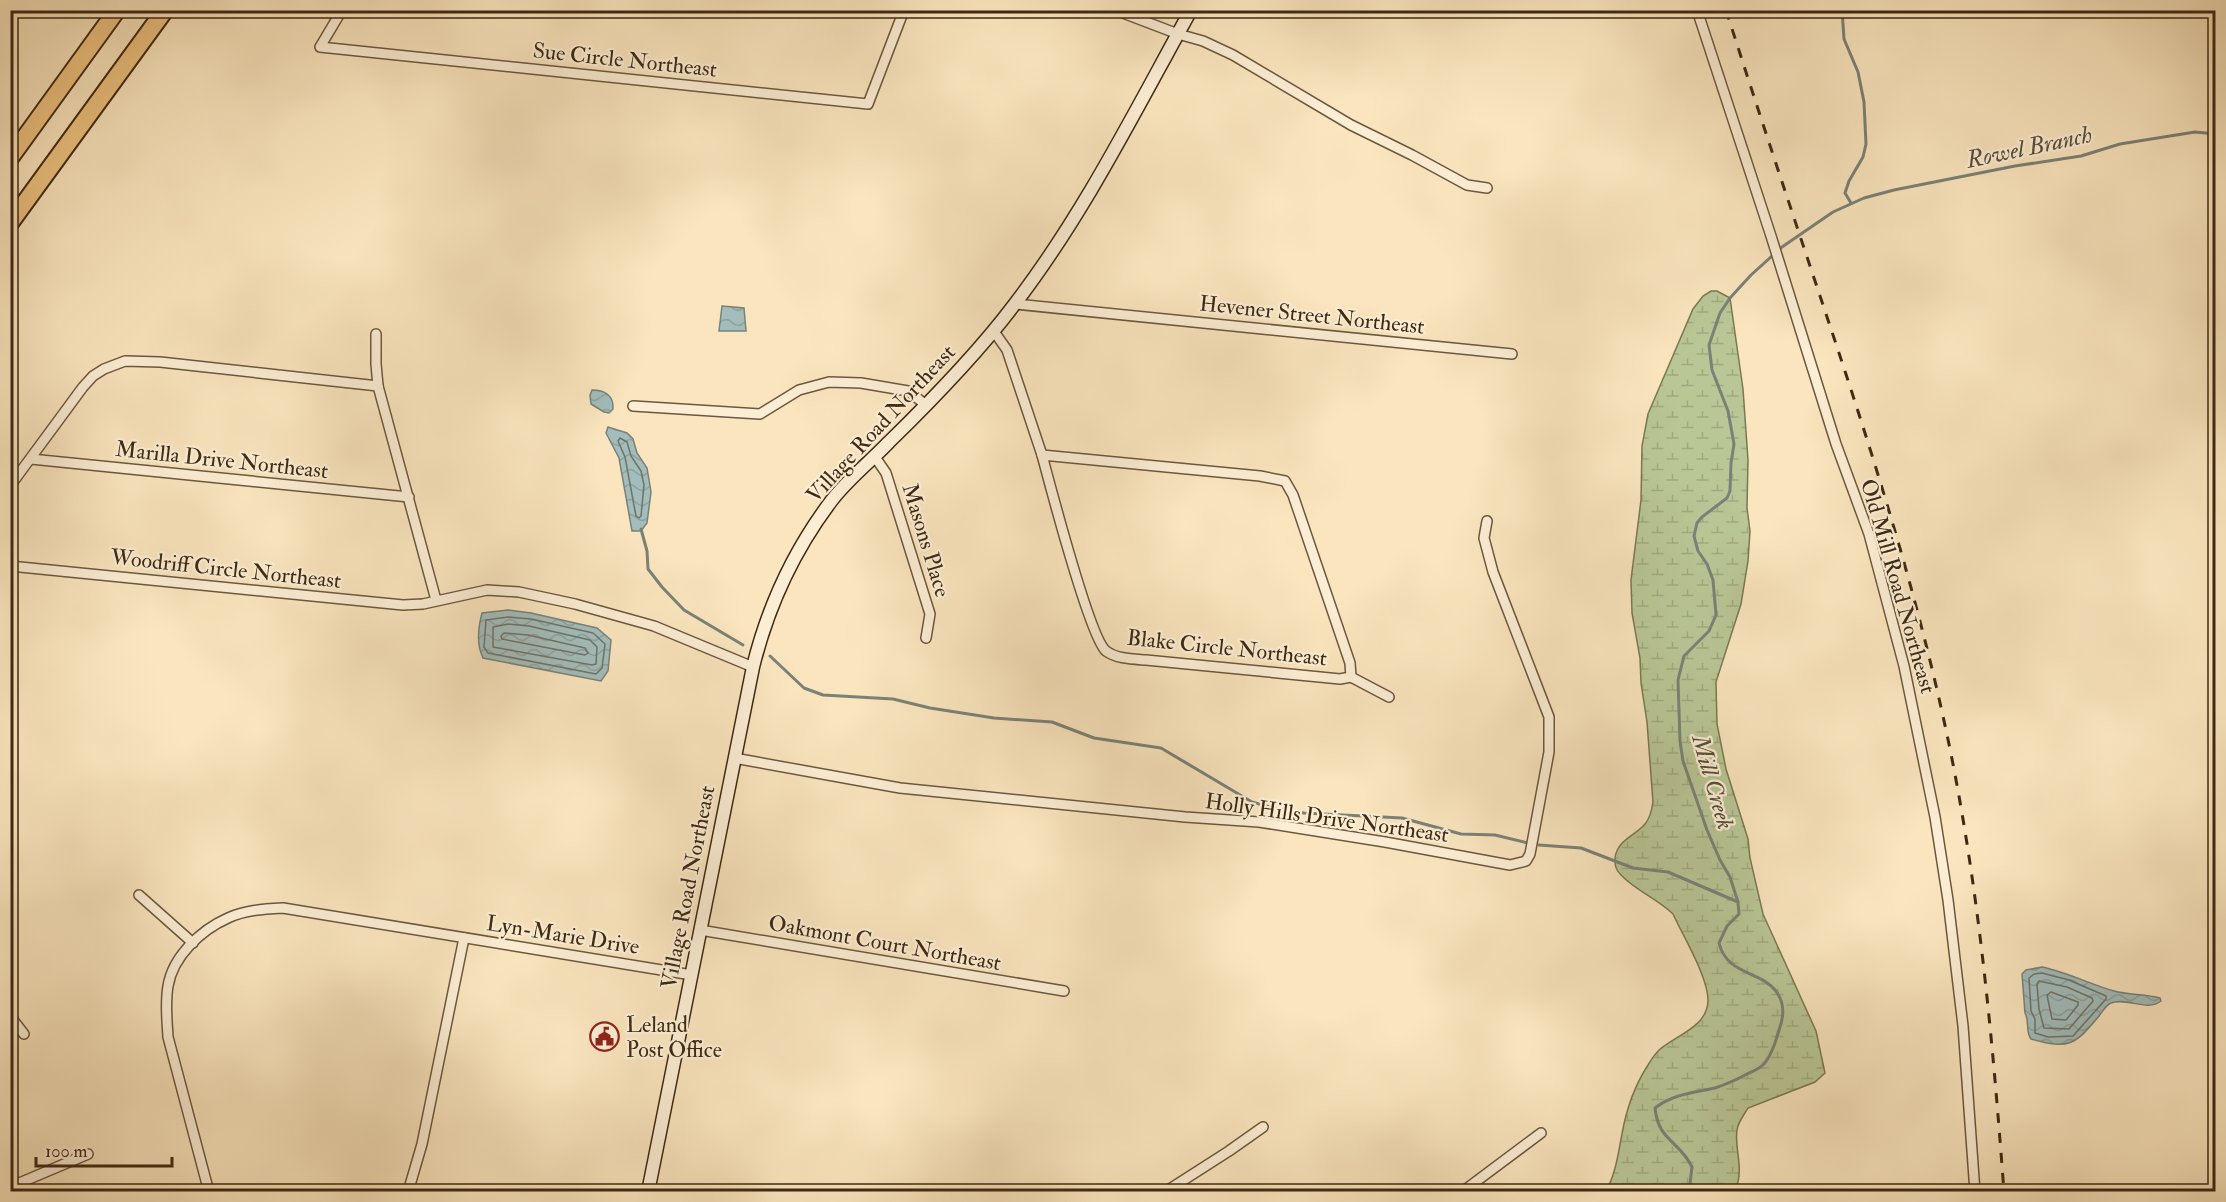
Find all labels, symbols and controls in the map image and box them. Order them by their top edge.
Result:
street label: Sue Circle Northeast [531,36,718,84]
water label: Rowel Branch [1962,119,2095,176]
street label: Hevener Street Northeast [1198,289,1426,341]
street label: Village Road Northeast [800,339,961,509]
street label: Marilla Drive Northeast [114,435,330,485]
street label: Old Mill Road Northeast [1854,476,1942,697]
street label: Masons Place [895,480,957,601]
street label: Woodriff Circle Northeast [108,543,342,595]
street label: Blake Circle Northeast [1126,624,1328,672]
water label: Mill Creek [1684,729,1741,833]
street label: Village Road Northeast [655,783,721,991]
street label: Holly Hills Drive Northeast [1203,787,1450,849]
street label: Lyn-Marie Drive [484,909,641,961]
street label: Oakmont Court Northeast [766,909,1003,977]
place label: Leland Post Office [626,1011,722,1064]
public building icon: Leland Post Office [589,1021,621,1053]
scale bar [36,1130,172,1168]
text: 100 m [45,1140,88,1163]

